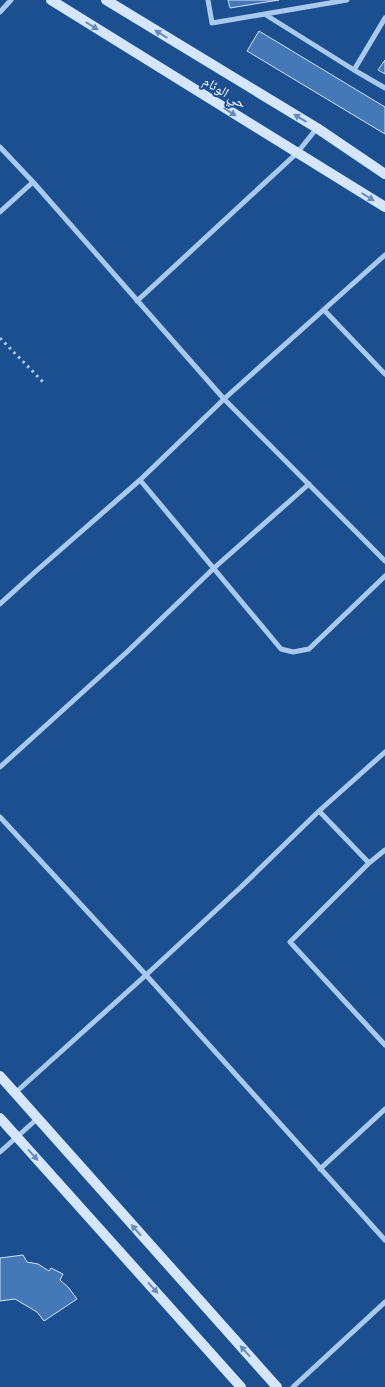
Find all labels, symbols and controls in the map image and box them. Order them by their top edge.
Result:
one-way arrow [85,21,98,30]
one-way arrow [155,29,168,38]
street label: حي الوئام [199,73,250,115]
one-way arrow [223,107,236,116]
one-way arrow [294,114,307,123]
one-way arrow [362,192,375,202]
one-way arrow [27,1148,39,1160]
one-way arrow [130,1224,142,1236]
one-way arrow [147,1282,159,1294]
one-way arrow [239,1344,250,1357]

